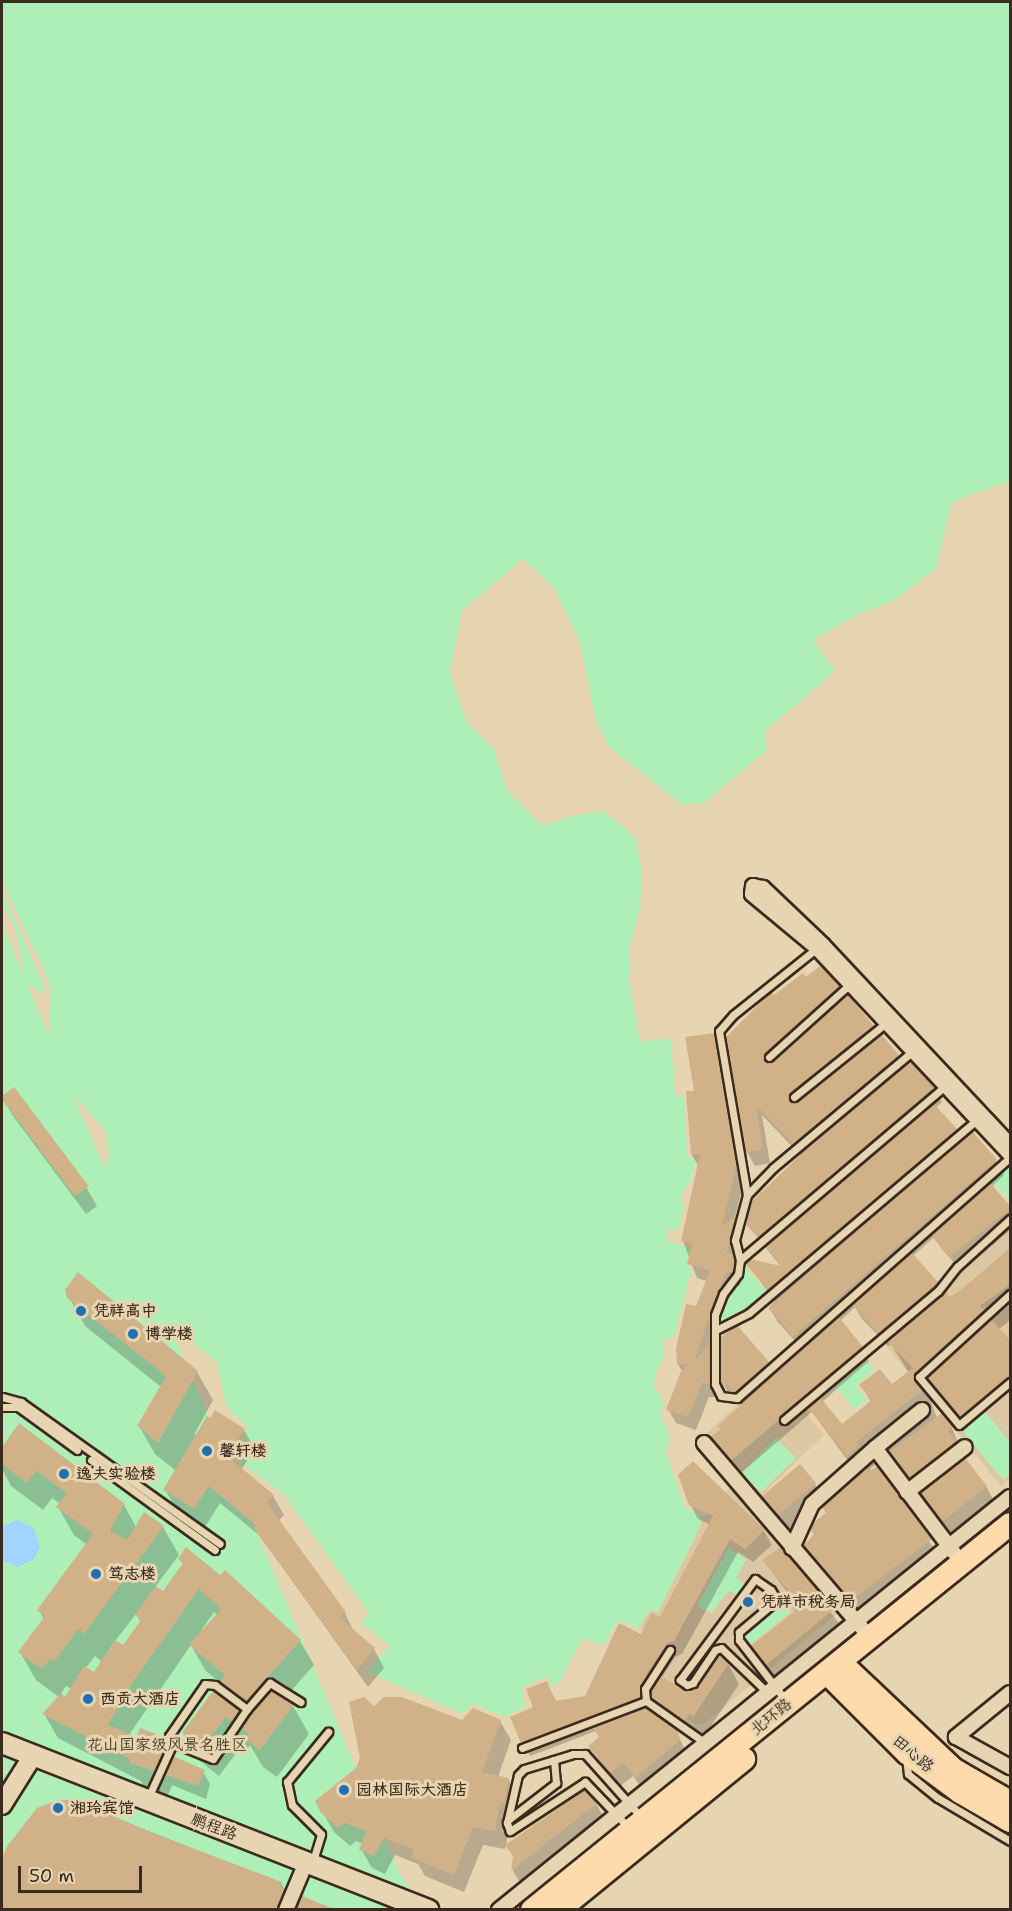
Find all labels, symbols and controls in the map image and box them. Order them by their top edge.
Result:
place label: 凭祥高中 [93,1301,157,1321]
marker: 凭祥高中 [74,1304,88,1318]
place label: 博学楼 [145,1324,193,1344]
marker: 博学楼 [126,1327,140,1341]
place label: 馨轩楼 [219,1441,267,1461]
marker: 馨轩楼 [200,1444,214,1458]
place label: 逸夫实验楼 [76,1464,156,1484]
marker: 逸夫实验楼 [57,1467,71,1481]
place label: 笃志楼 [108,1564,156,1584]
marker: 笃志楼 [89,1567,103,1581]
place label: 凭祥市税务局 [760,1592,856,1612]
marker: 凭祥市税务局 [741,1595,755,1609]
place label: 西贡大酒店 [100,1689,180,1709]
marker: 西贡大酒店 [81,1692,95,1706]
street label: 北环路 [746,1694,796,1740]
street label: 田心路 [888,1731,938,1777]
park label: 花山国家级风景名胜区 [87,1735,247,1755]
place label: 园林国际大酒店 [356,1780,468,1800]
marker: 园林国际大酒店 [337,1783,351,1797]
place label: 湘玲宾馆 [70,1798,134,1818]
marker: 湘玲宾馆 [51,1801,65,1815]
street label: 鹏程路 [188,1809,240,1845]
scale bar [21,1854,146,1892]
text: 50 m [29,1864,74,1888]

